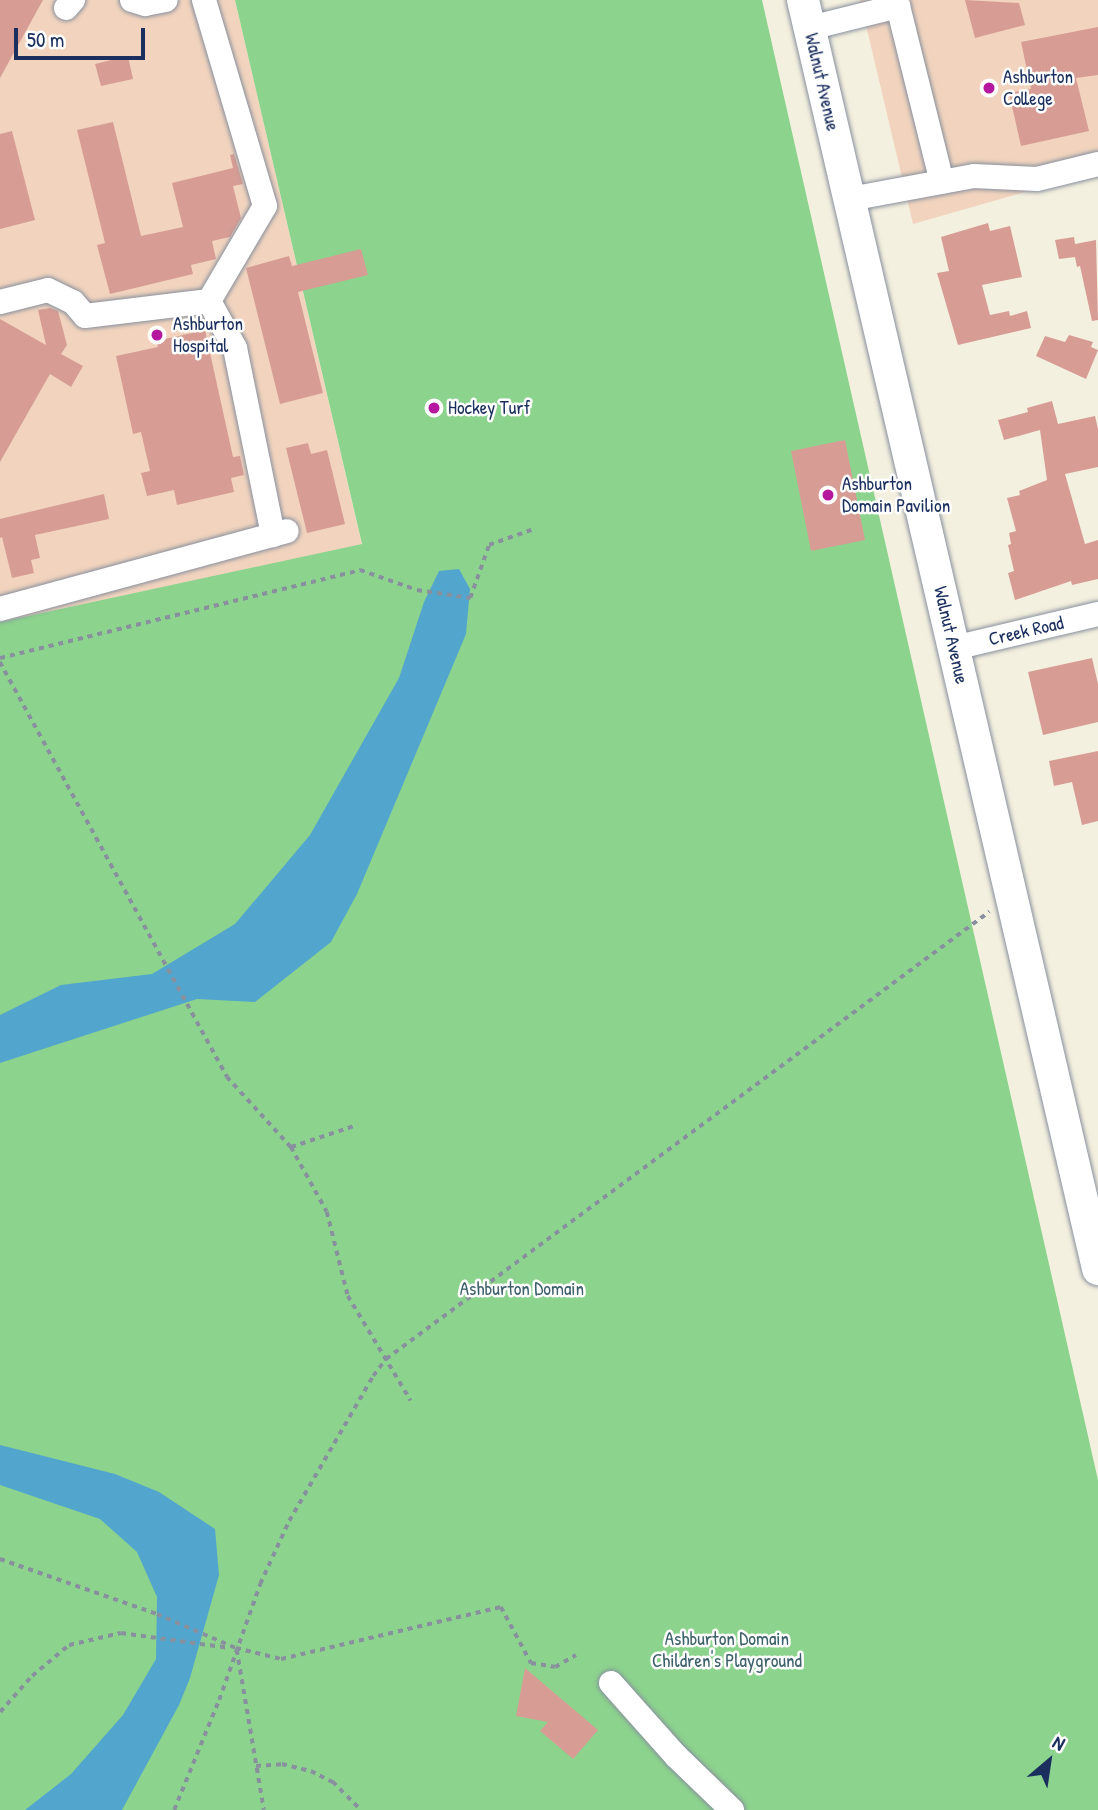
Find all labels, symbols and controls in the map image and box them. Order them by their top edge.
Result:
scale bar [18,14,149,58]
text: 50 m [27,25,64,54]
street label: Walnut Avenue [800,31,844,133]
place label: Ashburton College [1003,66,1073,110]
marker: Ashburton College [981,80,997,96]
place label: Ashburton Hospital [173,313,243,357]
marker: Ashburton Hospital [147,325,167,345]
place label: Hockey Turf [448,397,530,419]
marker: Hockey Turf [426,400,442,416]
place label: Ashburton Domain Pavilion [842,473,950,517]
marker: Ashburton Domain Pavilion [820,487,836,503]
street label: Walnut Avenue [929,584,973,686]
street label: Creek Road [986,611,1066,651]
park label: Ashburton Domain [460,1278,584,1300]
park label: Ashburton Domain Children's Playground [652,1628,802,1672]
north arrow [1014,1726,1084,1796]
text: N [1048,1729,1070,1756]

